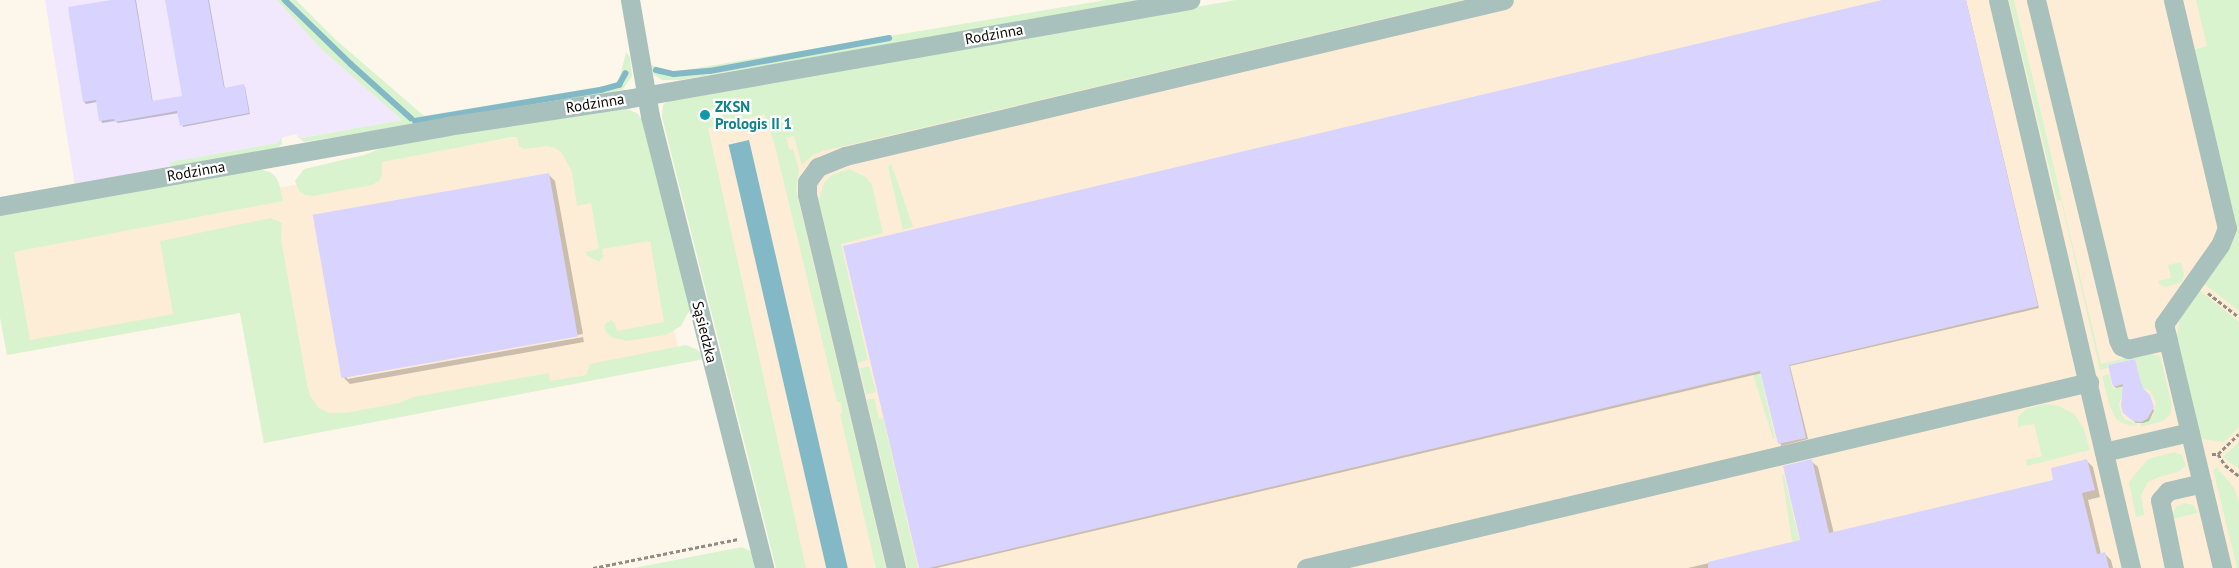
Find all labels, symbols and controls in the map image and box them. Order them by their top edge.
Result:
street label: Rodzinna [963,20,1025,48]
street label: Rodzinna [565,90,625,116]
place label: ZKSN Prologis II 1 [715,97,792,132]
marker: ZKSN Prologis II 1 [699,109,711,121]
street label: Rodzinna [165,157,227,185]
street label: Sąsiedzka [689,299,721,365]

